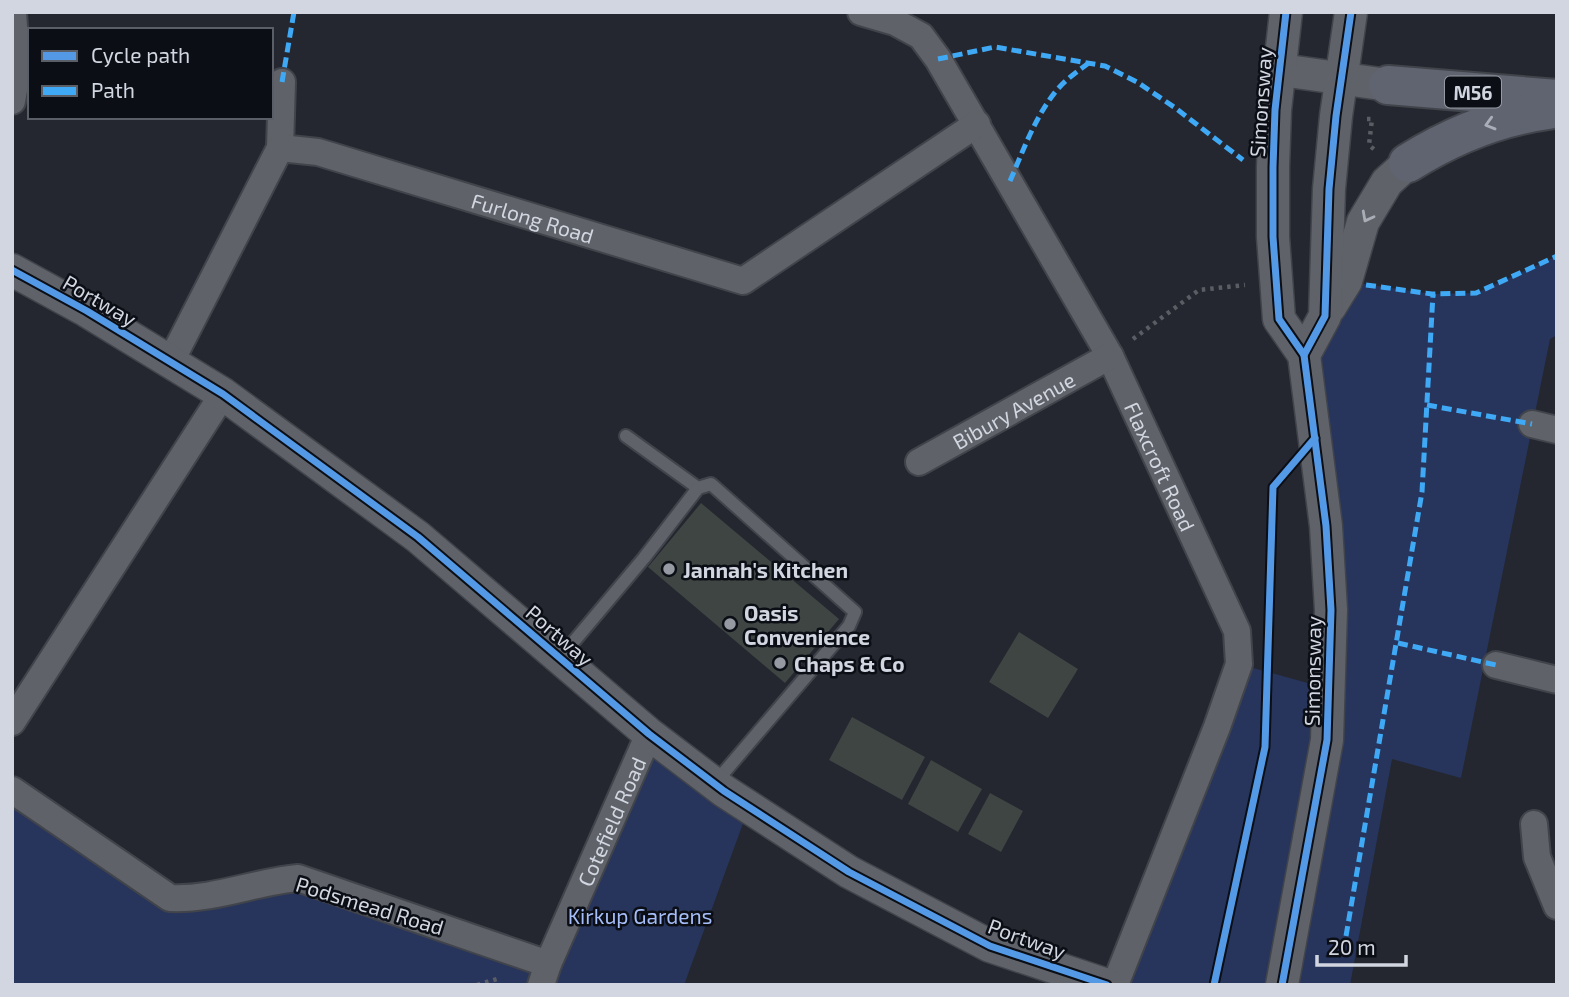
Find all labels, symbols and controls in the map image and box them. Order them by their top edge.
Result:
legend [28,28,273,119]
text: Cycle path [91,42,190,67]
street label: Simonsway [1244,46,1276,158]
road number: M56 [1445,76,1501,108]
text: Path [91,77,135,102]
one-way arrow [1485,115,1497,130]
street label: Furlong Road [469,187,597,248]
one-way arrow [1362,209,1375,222]
street label: Portway [59,269,141,331]
street label: Bibury Avenue [948,366,1079,453]
street label: Flaxcroft Road [1120,398,1201,535]
place label: Jannah's Kitchen [683,557,848,582]
marker: Jannah's Kitchen [661,561,677,577]
street label: Portway [521,599,599,671]
place label: Oasis Convenience [744,600,870,649]
marker: Oasis Convenience [722,616,738,632]
street label: Simonsway [1299,616,1325,726]
place label: Chaps & Co [794,651,905,676]
marker: Chaps & Co [772,655,788,671]
street label: Cotefield Road [571,753,650,890]
street label: Podsmead Road [293,871,447,939]
park label: Kirkup Gardens [568,903,712,928]
street label: Portway [985,912,1069,964]
scale bar [1317,923,1406,967]
text: 20 m [1328,934,1376,959]

